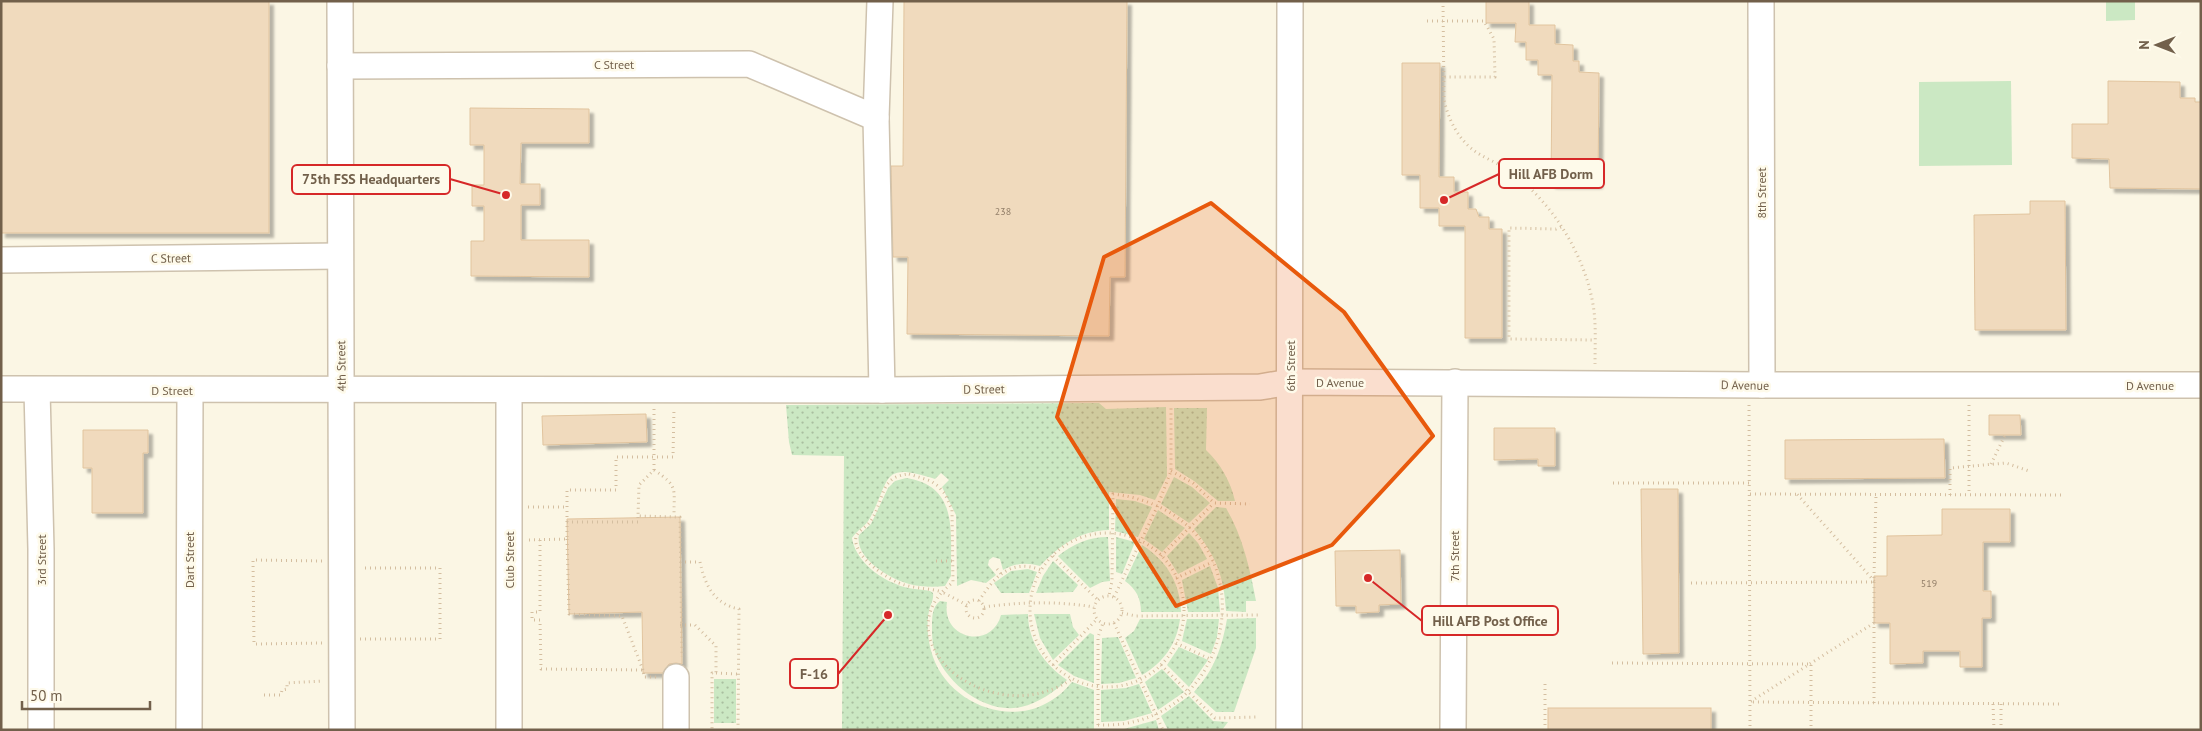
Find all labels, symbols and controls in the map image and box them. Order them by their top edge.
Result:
north arrow [2132,20,2182,70]
text: N [2135,40,2153,50]
street label: C Street [594,57,634,72]
callout: Hill AFB Dorm [1499,159,1604,188]
callout: 75th FSS Headquarters [292,165,450,194]
text: Hill AFB Dorm [1509,165,1593,183]
street label: 8th Street [1754,167,1769,219]
text: 75th FSS Headquarters [302,170,440,188]
house number: 238 [995,205,1011,218]
street label: C Street [151,250,191,266]
street label: 4th Street [333,340,349,392]
street label: 6th Street [1283,340,1298,392]
street label: D Avenue [1316,375,1364,390]
street label: D Avenue [1721,377,1769,393]
street label: D Avenue [2126,378,2174,393]
street label: D Street [963,381,1005,397]
street label: D Street [151,383,193,398]
street label: Club Street [502,531,517,589]
street label: 7th Street [1447,531,1462,581]
street label: Dart Street [182,532,197,588]
street label: 3rd Street [34,535,49,585]
house number: 519 [1921,577,1937,590]
callout: Hill AFB Post Office [1422,606,1558,635]
text: Hill AFB Post Office [1432,612,1548,630]
callout: F-16 [790,659,838,688]
text: F-16 [800,665,828,683]
scale bar [22,678,150,710]
text: 50 m [30,686,63,705]

